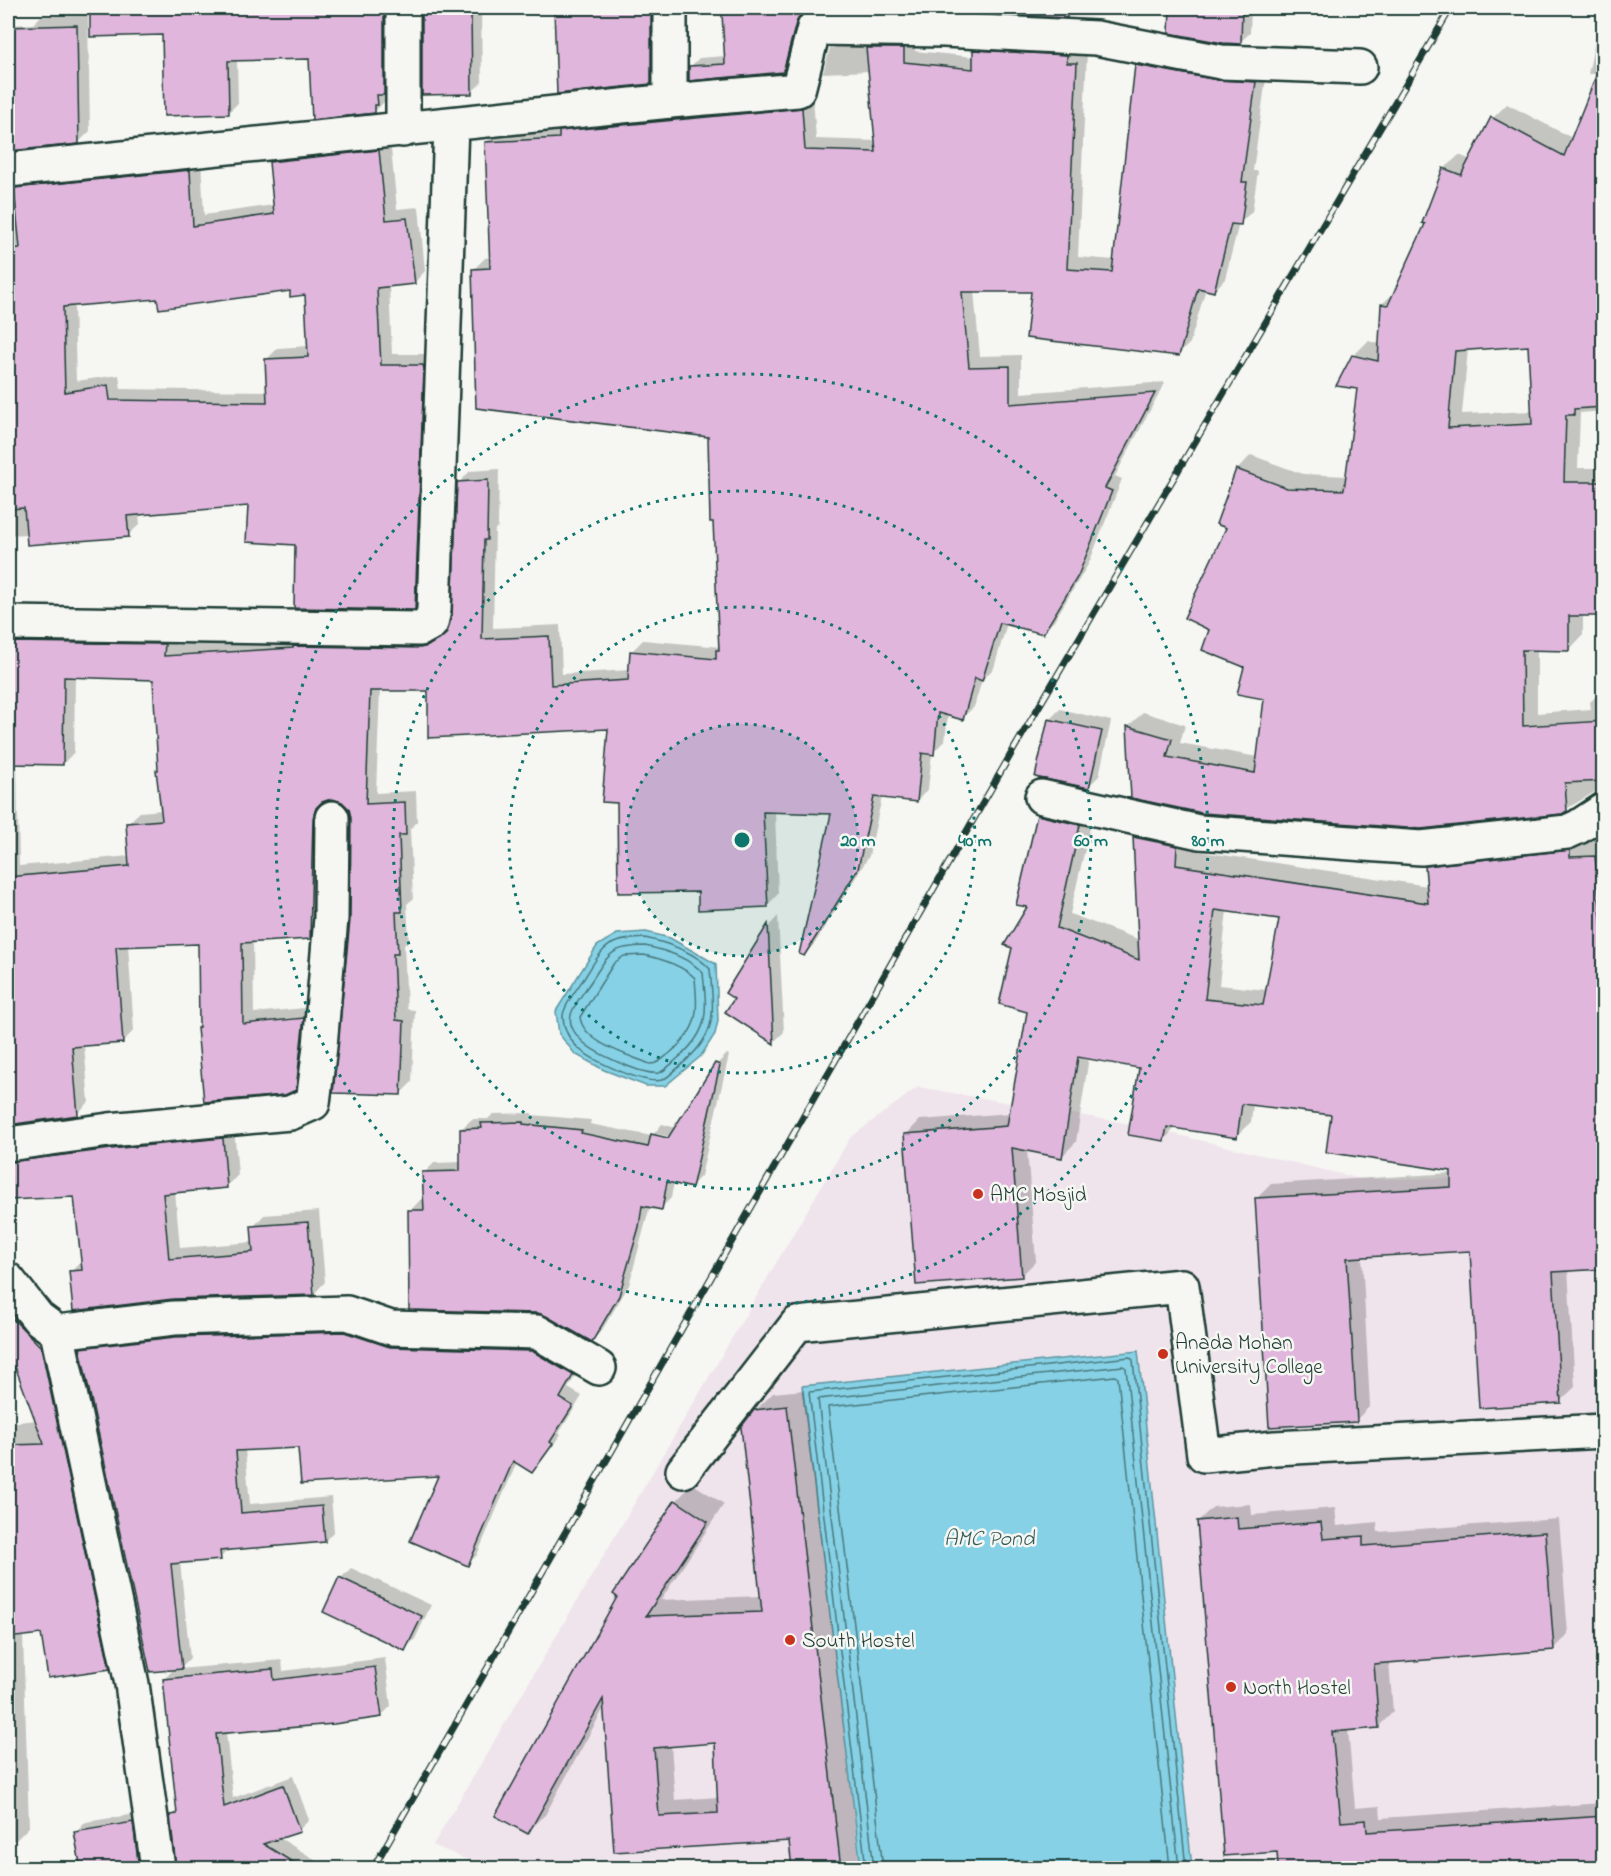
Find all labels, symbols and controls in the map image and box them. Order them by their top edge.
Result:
text: 20 m [839,829,876,855]
text: 40 m [958,829,992,855]
text: 60 m [1074,829,1108,855]
text: 80 m [1191,829,1225,855]
centre of rings [732,830,752,850]
place label: AMC Mosjid [990,1181,1087,1211]
marker: AMC Mosjid [971,1187,985,1201]
place label: Anada Mohan University College [1175,1329,1323,1385]
marker: Anada Mohan University College [1156,1347,1170,1361]
water label: AMC Pond [944,1524,1036,1556]
place label: South Hostel [802,1627,914,1657]
marker: South Hostel [783,1633,797,1647]
place label: North Hostel [1243,1674,1351,1704]
marker: North Hostel [1224,1680,1238,1694]

